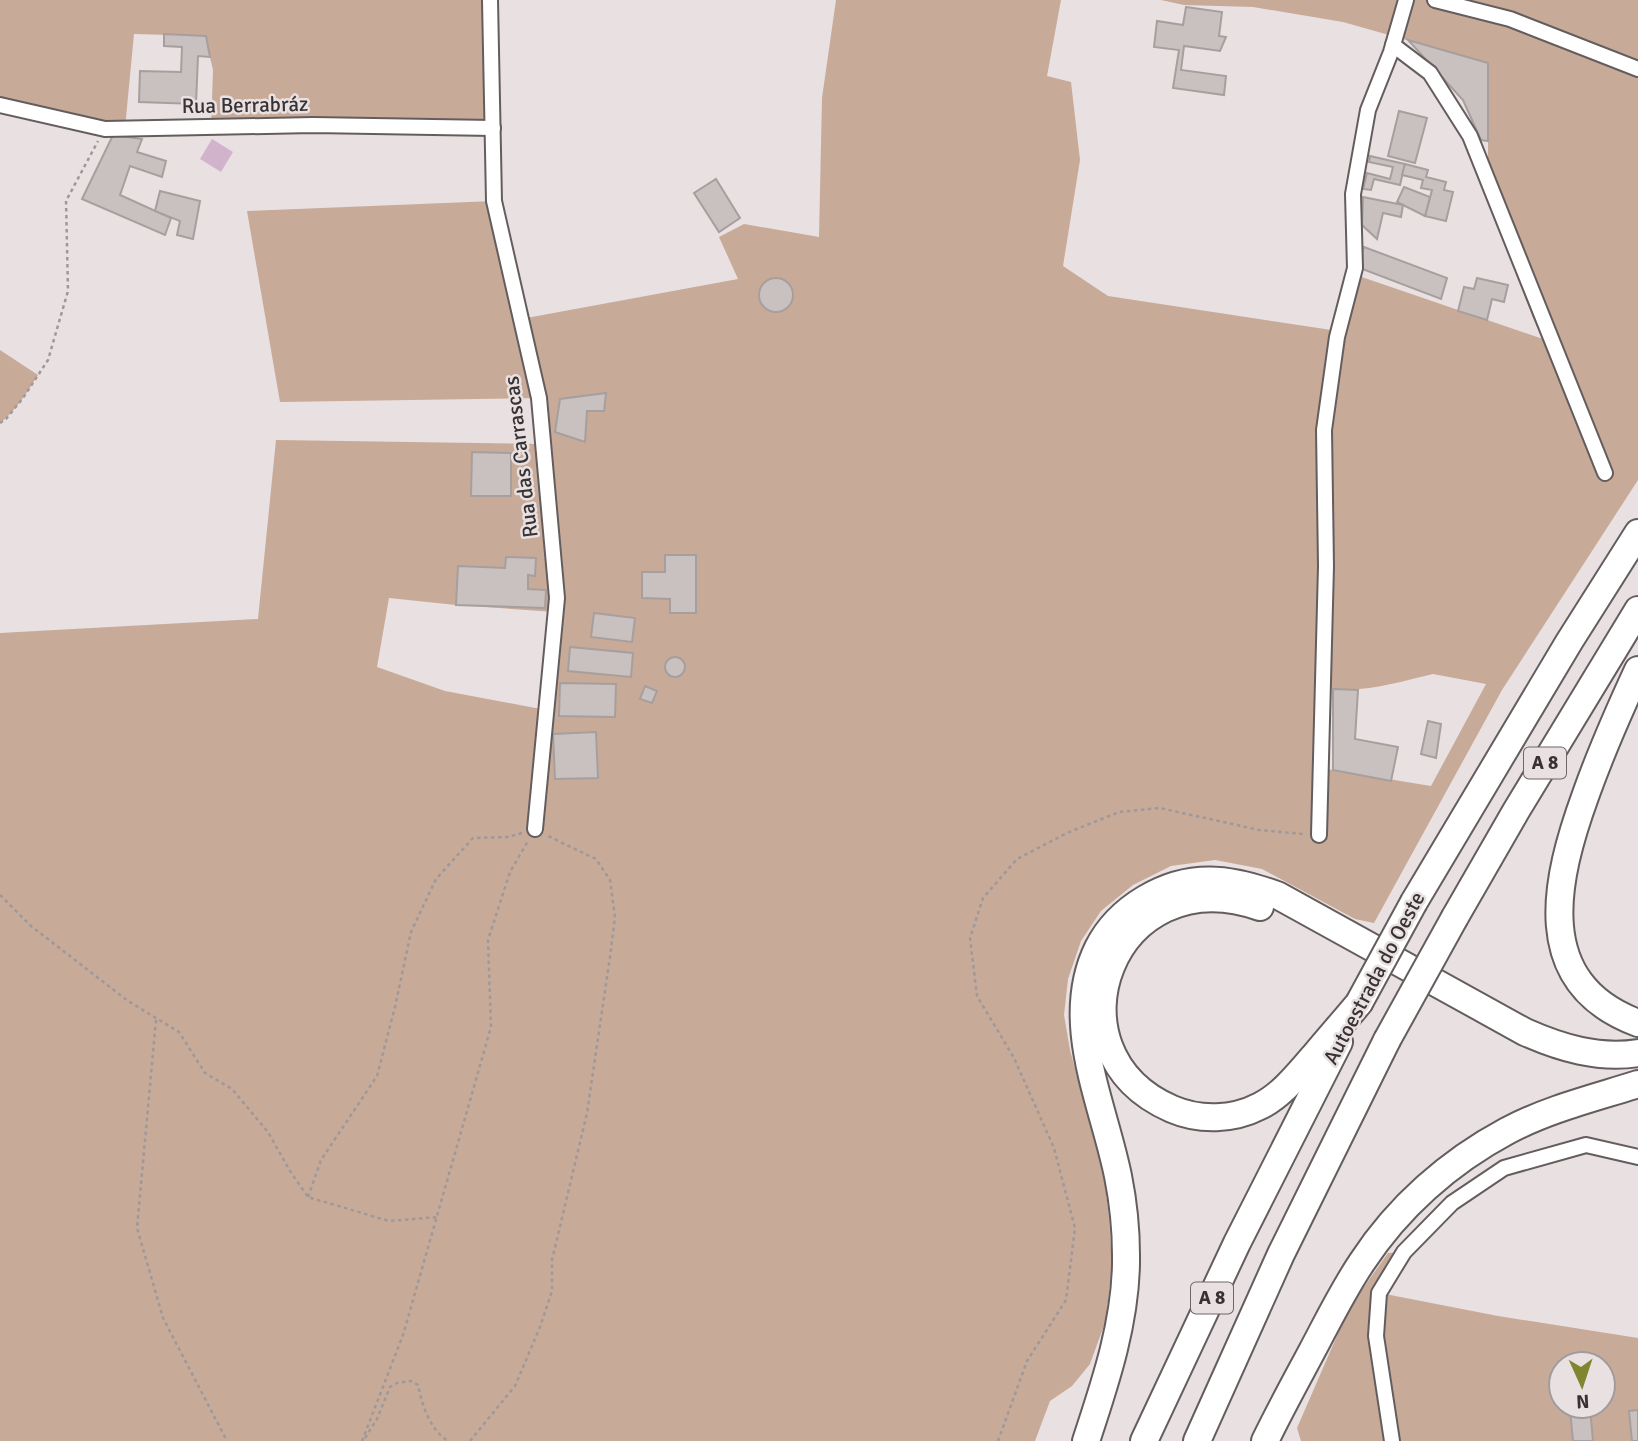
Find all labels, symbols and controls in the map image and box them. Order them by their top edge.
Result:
street label: Rua Berrabráz [181,91,309,119]
street label: Rua das Carrascas [498,375,544,539]
road number: A 8 [1524,748,1566,778]
street label: Autoestrada do Oeste [1318,887,1430,1069]
road number: A 8 [1191,1282,1233,1314]
north arrow [1547,1350,1617,1420]
text: N [1576,1389,1590,1413]

